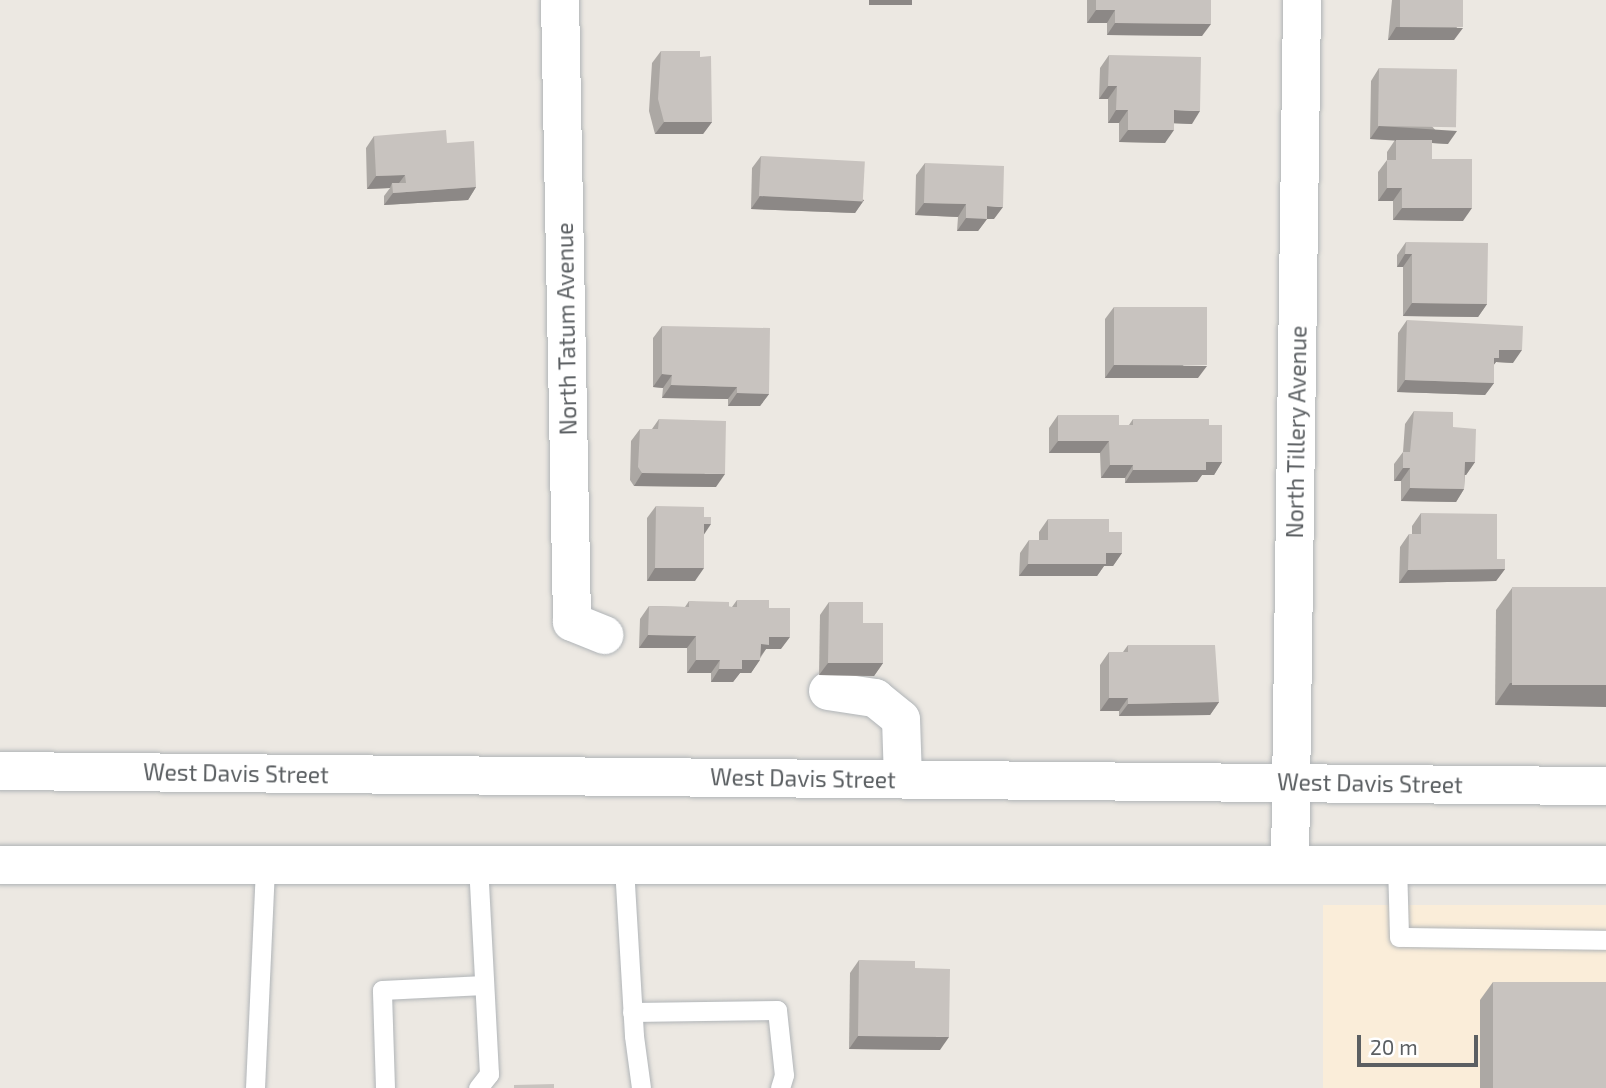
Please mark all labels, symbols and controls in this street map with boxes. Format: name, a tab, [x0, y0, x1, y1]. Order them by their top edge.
street label: North Tatum Avenue	[550, 222, 582, 436]
street label: North Tillery Avenue	[1280, 325, 1312, 539]
street label: West Davis Street	[143, 758, 329, 788]
street label: West Davis Street	[710, 763, 896, 793]
street label: West Davis Street	[1277, 768, 1463, 798]
scale bar	[1361, 1021, 1482, 1066]
text: 20 m	[1370, 1034, 1418, 1059]

